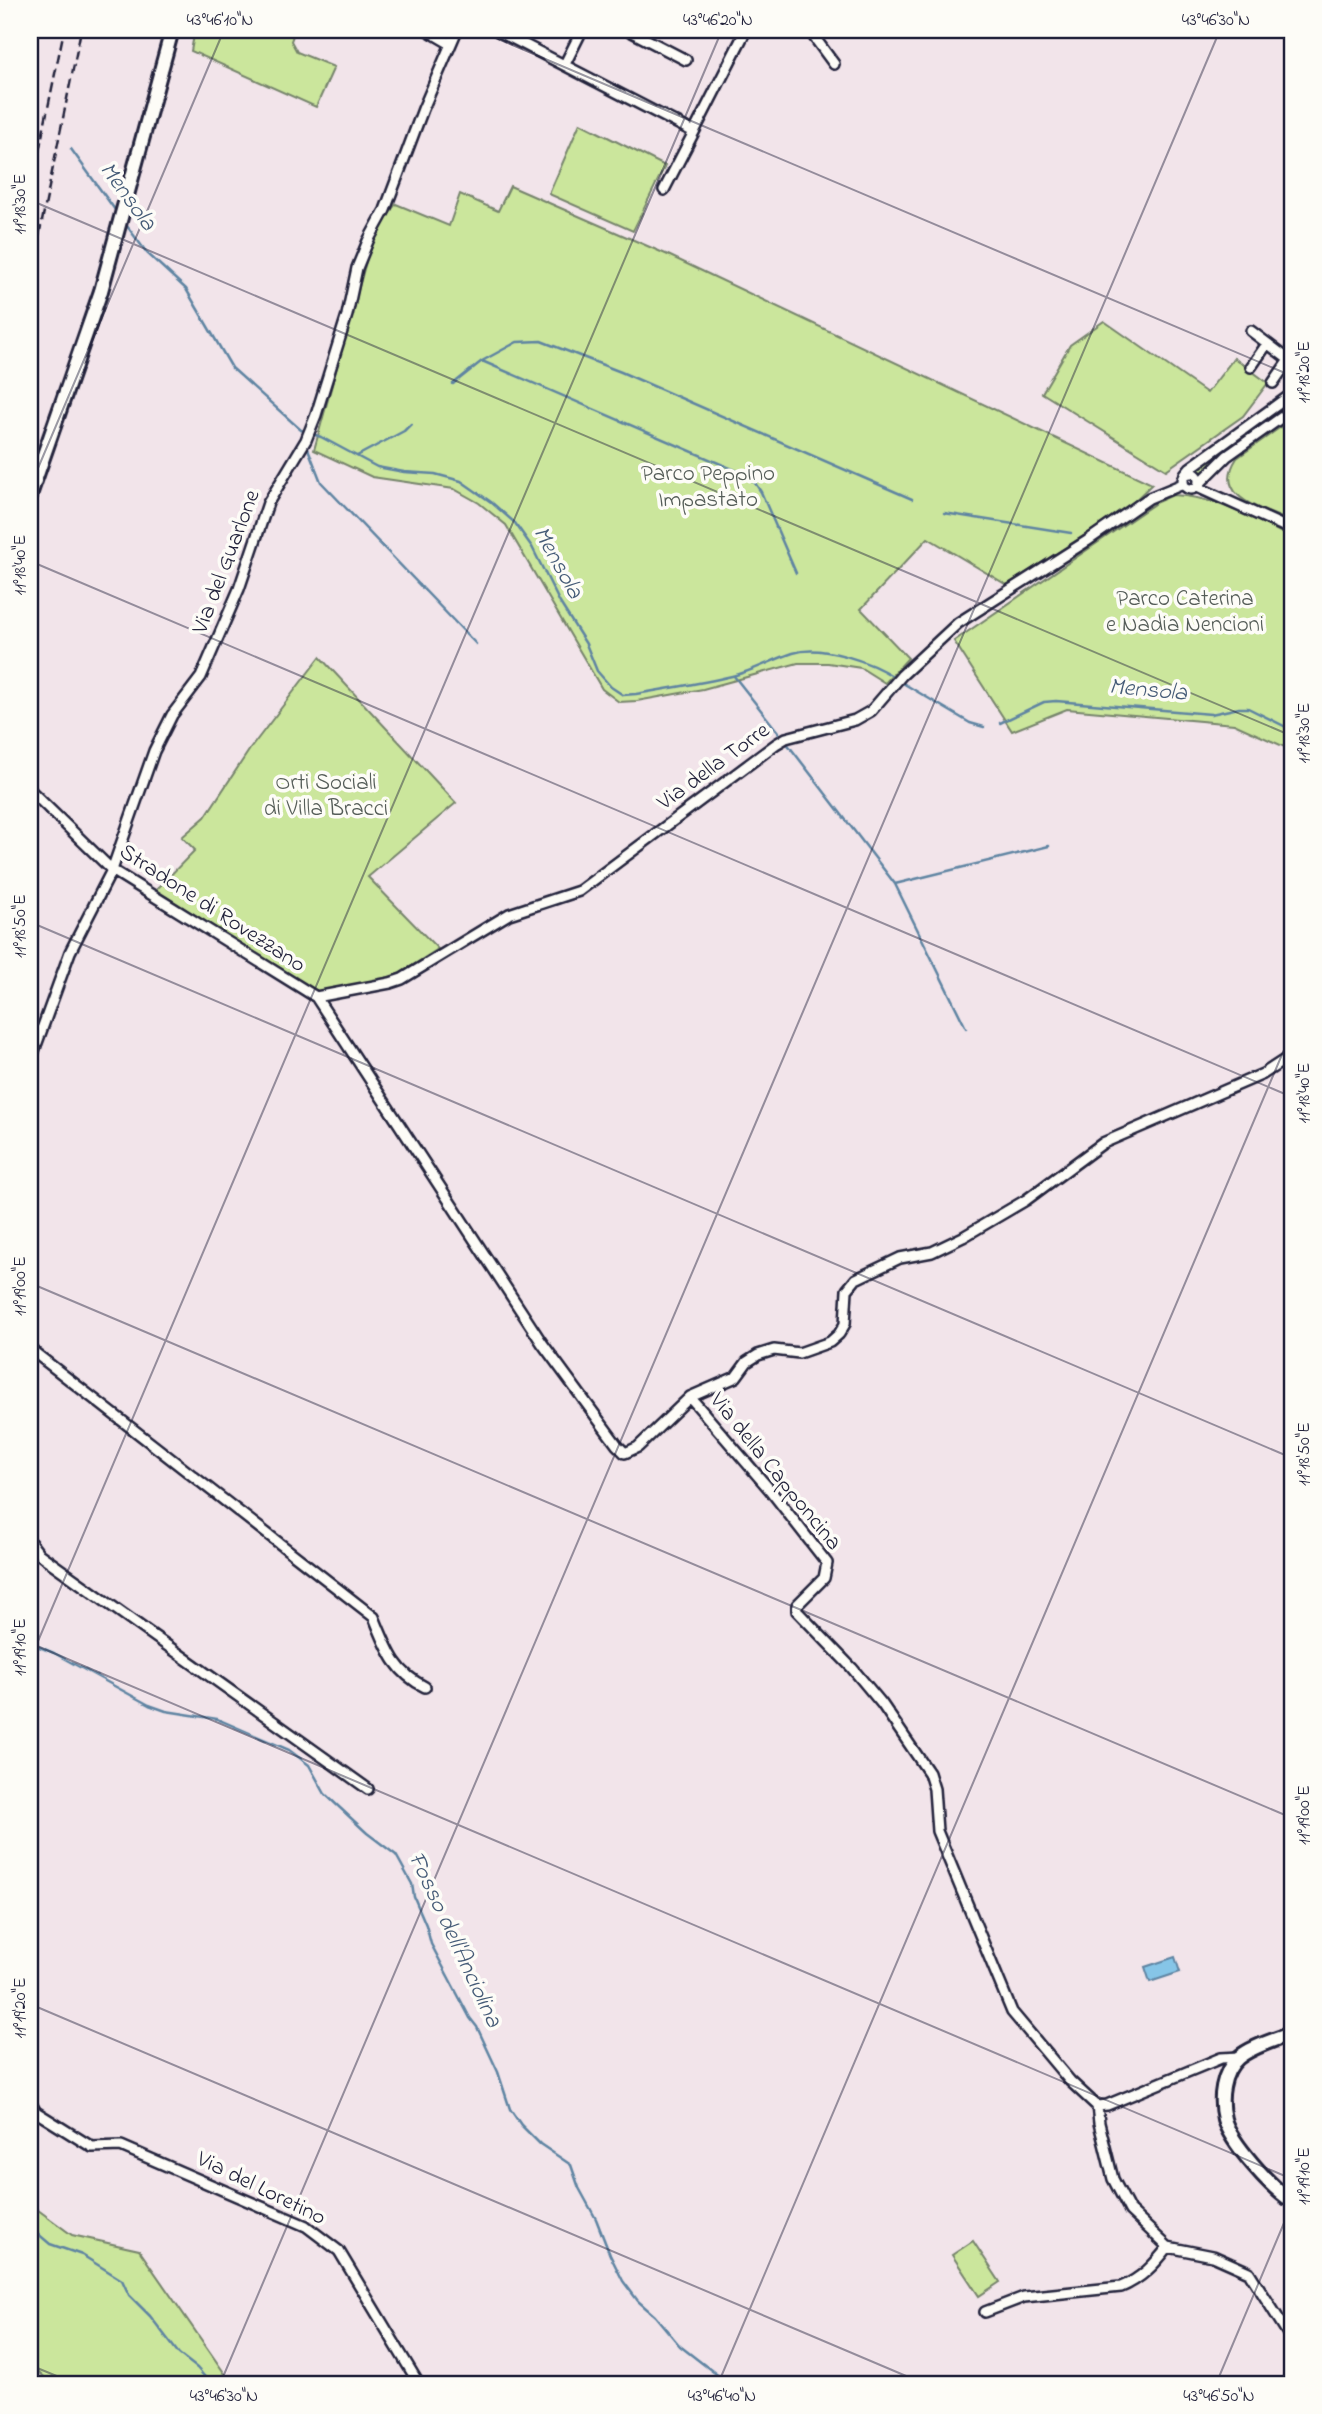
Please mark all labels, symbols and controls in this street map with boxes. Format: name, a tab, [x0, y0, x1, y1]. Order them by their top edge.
text: 43°46'10"N	[187, 8, 253, 34]
text: 43°46'20"N	[683, 8, 753, 34]
text: 43°46'30"N	[1182, 8, 1250, 34]
water label: Mensola	[90, 155, 165, 240]
text: 11°18'30"E	[8, 173, 34, 234]
text: 11°18'20"E	[1292, 341, 1318, 403]
park label: Parco Peppino Impastato	[641, 458, 775, 517]
street label: Via del Guarlone	[184, 485, 270, 640]
water label: Mensola	[523, 520, 592, 607]
text: 11°18'40"E	[8, 534, 34, 595]
park label: Parco Caterina e Nadia Nencioni	[1106, 583, 1264, 642]
water label: Mensola	[1108, 670, 1189, 712]
text: 11°18'30"E	[1292, 702, 1318, 763]
street label: Via della Torre	[650, 714, 778, 820]
park label: Orti Sociali di Villa Bracci	[264, 767, 388, 826]
street label: Stradone di Rovezzano	[112, 836, 312, 982]
text: 11°18'50"E	[8, 894, 34, 958]
text: 11°18'40"E	[1292, 1062, 1318, 1123]
text: 11°19'00"E	[8, 1256, 34, 1316]
street label: Via della Capponcina	[700, 1385, 849, 1558]
text: 11°18'50"E	[1292, 1422, 1318, 1486]
text: 11°19'10"E	[8, 1618, 34, 1676]
text: 11°19'00"E	[1292, 1785, 1318, 1845]
water label: Fosso dell'Anciolina	[398, 1846, 510, 2034]
text: 11°19'20"E	[8, 1977, 34, 2039]
street label: Via del Loretino	[190, 2143, 331, 2235]
text: 11°19'10"E	[1292, 2147, 1318, 2205]
text: 43°46'30"N	[190, 2384, 258, 2410]
text: 43°46'40"N	[688, 2384, 756, 2410]
text: 43°46'50"N	[1183, 2384, 1255, 2410]

